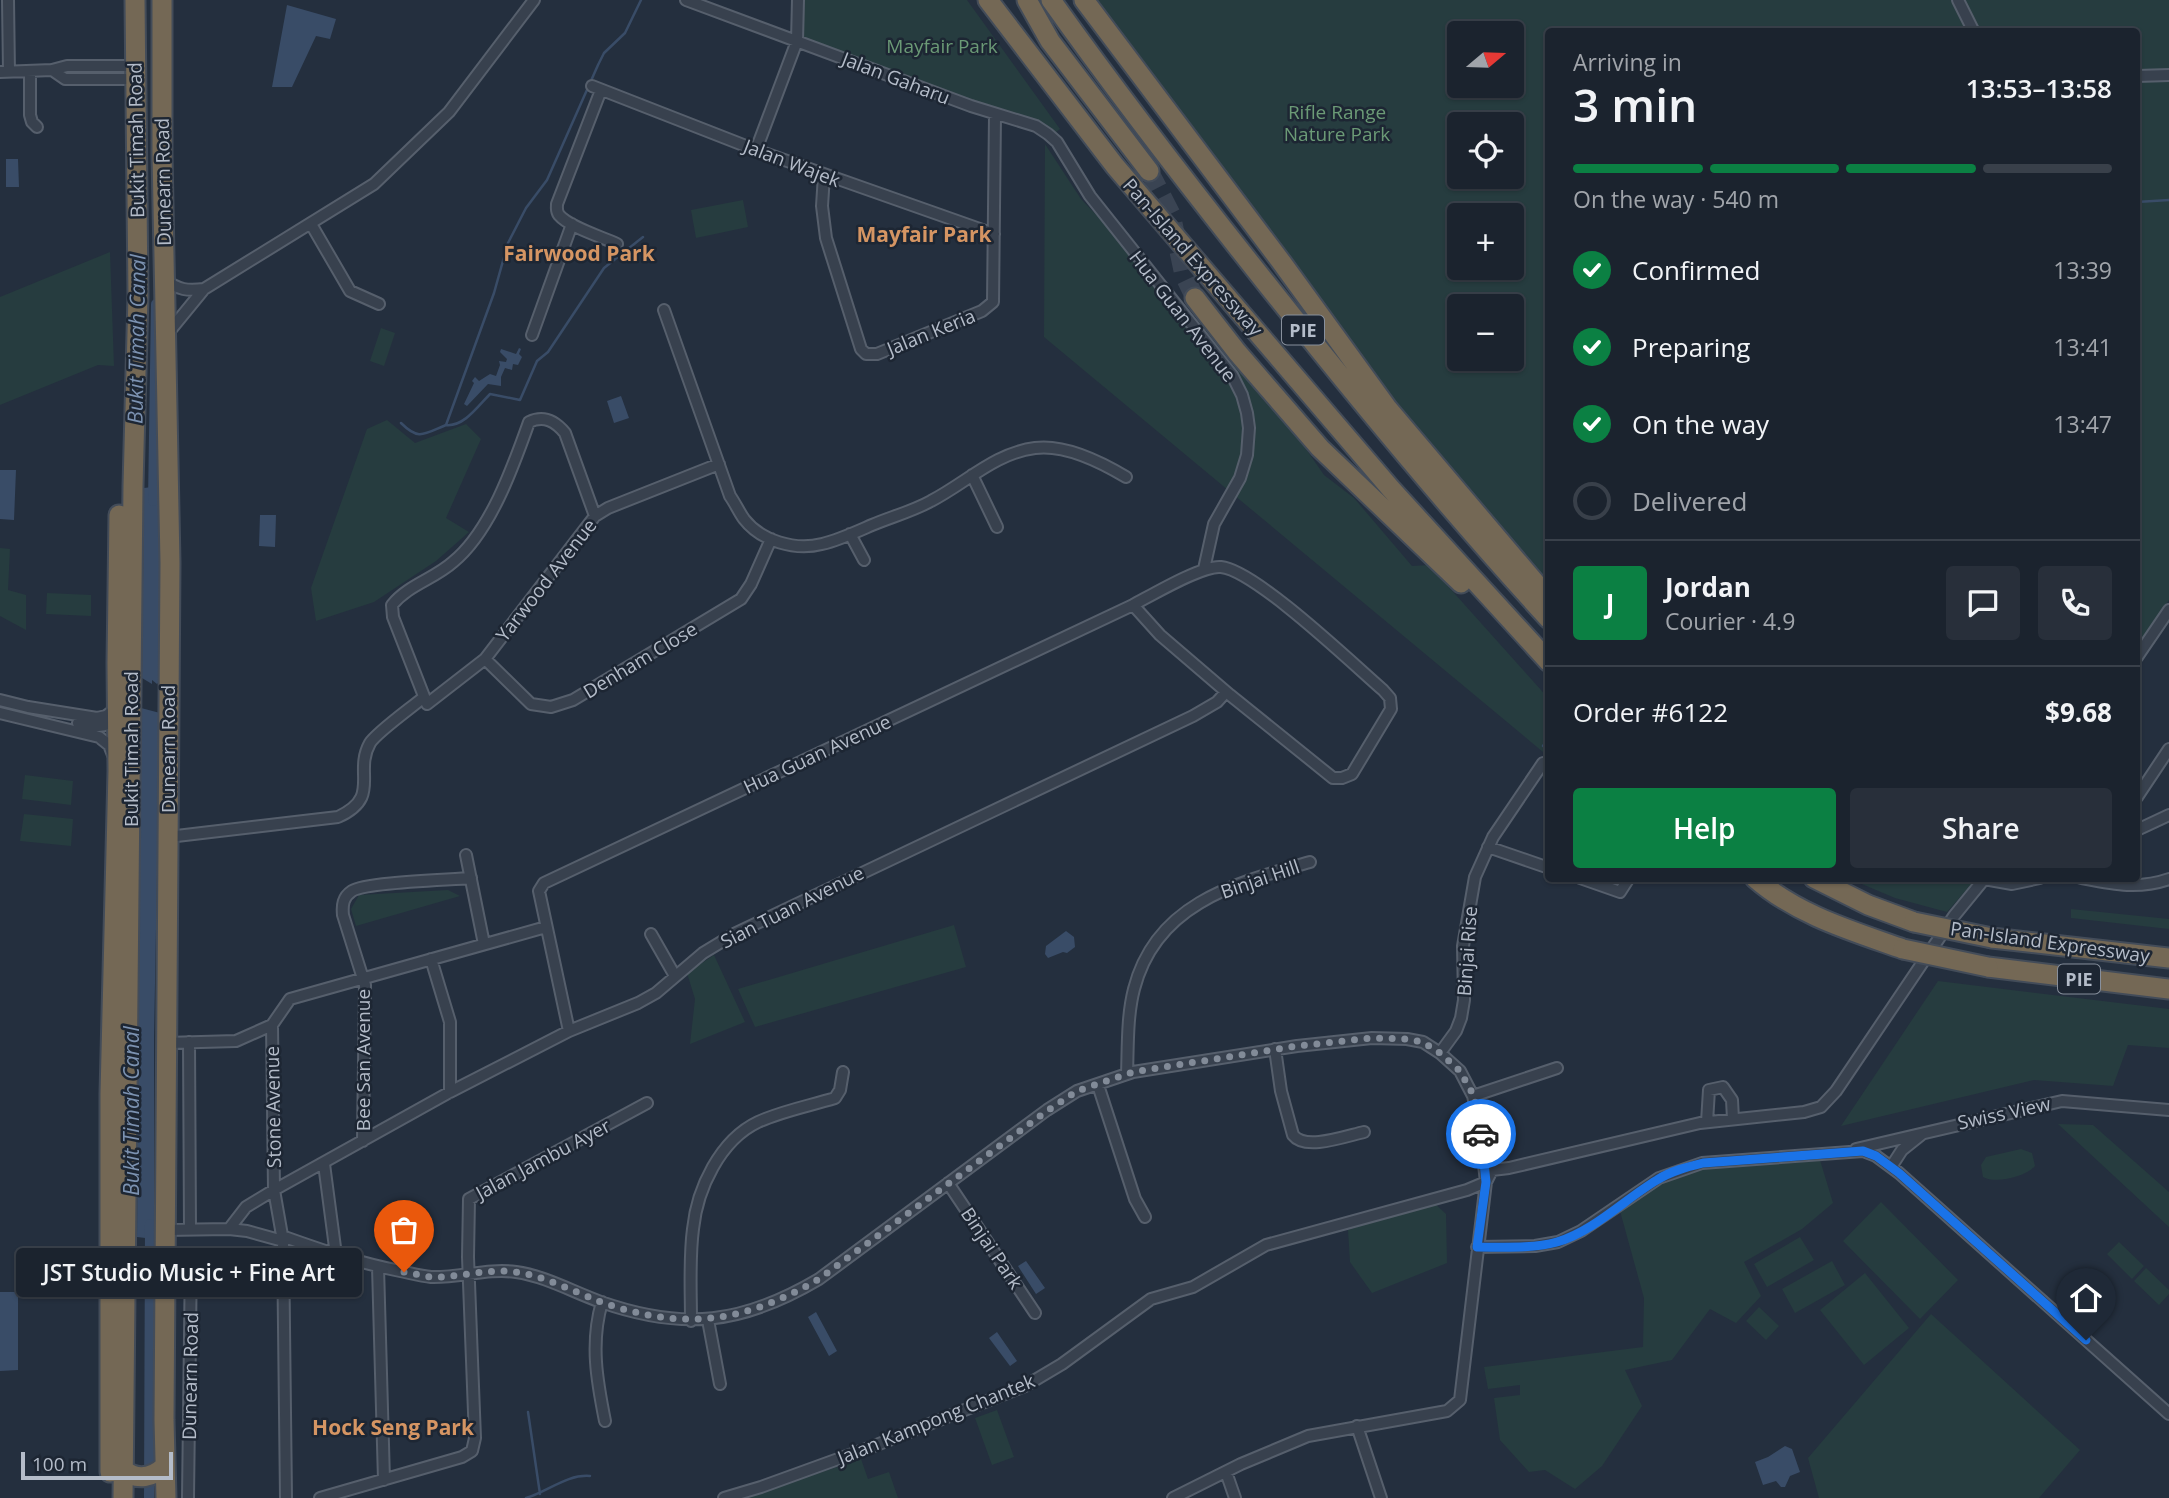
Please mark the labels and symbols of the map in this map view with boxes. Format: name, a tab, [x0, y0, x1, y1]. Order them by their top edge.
north arrow	[1447, 21, 1524, 98]
park label: Mayfair Park	[886, 33, 998, 59]
street label: Jalan Gaharu	[836, 45, 954, 110]
street label: Bukit Timah Road	[122, 62, 150, 218]
park label: Rifle Range Nature Park	[1284, 99, 1390, 147]
street label: Dunearn Road	[149, 118, 177, 246]
street label: Jalan Wajek	[738, 132, 844, 193]
street label: Pan-Island Expressway	[1117, 173, 1269, 342]
district label: Mayfair Park	[856, 220, 993, 248]
district label: Fairwood Park	[503, 239, 656, 267]
street label: Hua Guan Avenue	[1124, 245, 1242, 387]
water label: Bukit Timah Canal	[121, 253, 151, 424]
street label: Jalan Keria	[881, 303, 979, 362]
road number: PIE	[1282, 316, 1324, 344]
street label: Yarwood Avenue	[490, 513, 602, 647]
street label: Denham Close	[578, 616, 702, 704]
street label: Bukit Timah Road	[118, 671, 144, 827]
street label: Dunearn Road	[155, 685, 181, 813]
street label: Hua Guan Avenue	[739, 708, 895, 800]
street label: Binjai Hill	[1217, 853, 1303, 905]
street label: Sian Tuan Avenue	[716, 860, 868, 954]
street label: Binjai Rise	[1451, 905, 1483, 997]
street label: Pan-Island Expressway	[1949, 915, 2152, 969]
road number: PIE	[2058, 964, 2100, 994]
street label: Bee San Avenue	[350, 989, 376, 1131]
water label: Bukit Timah Canal	[117, 1025, 145, 1196]
street label: Stone Avenue	[259, 1046, 287, 1168]
street label: Swiss View	[1955, 1090, 2053, 1136]
courier	[1446, 1099, 1516, 1169]
street label: Jalan Jambu Ayer	[469, 1112, 615, 1206]
pin	[374, 1200, 434, 1272]
street label: Binjai Park	[955, 1202, 1029, 1294]
callout: JST Studio Music + Fine Art	[16, 1248, 362, 1296]
pin	[2056, 1268, 2116, 1340]
street label: Dunearn Road	[176, 1312, 204, 1440]
street label: Jalan Kampong Chantek	[832, 1367, 1039, 1471]
district label: Hock Seng Park	[312, 1413, 475, 1441]
scale bar	[21, 1449, 173, 1481]

